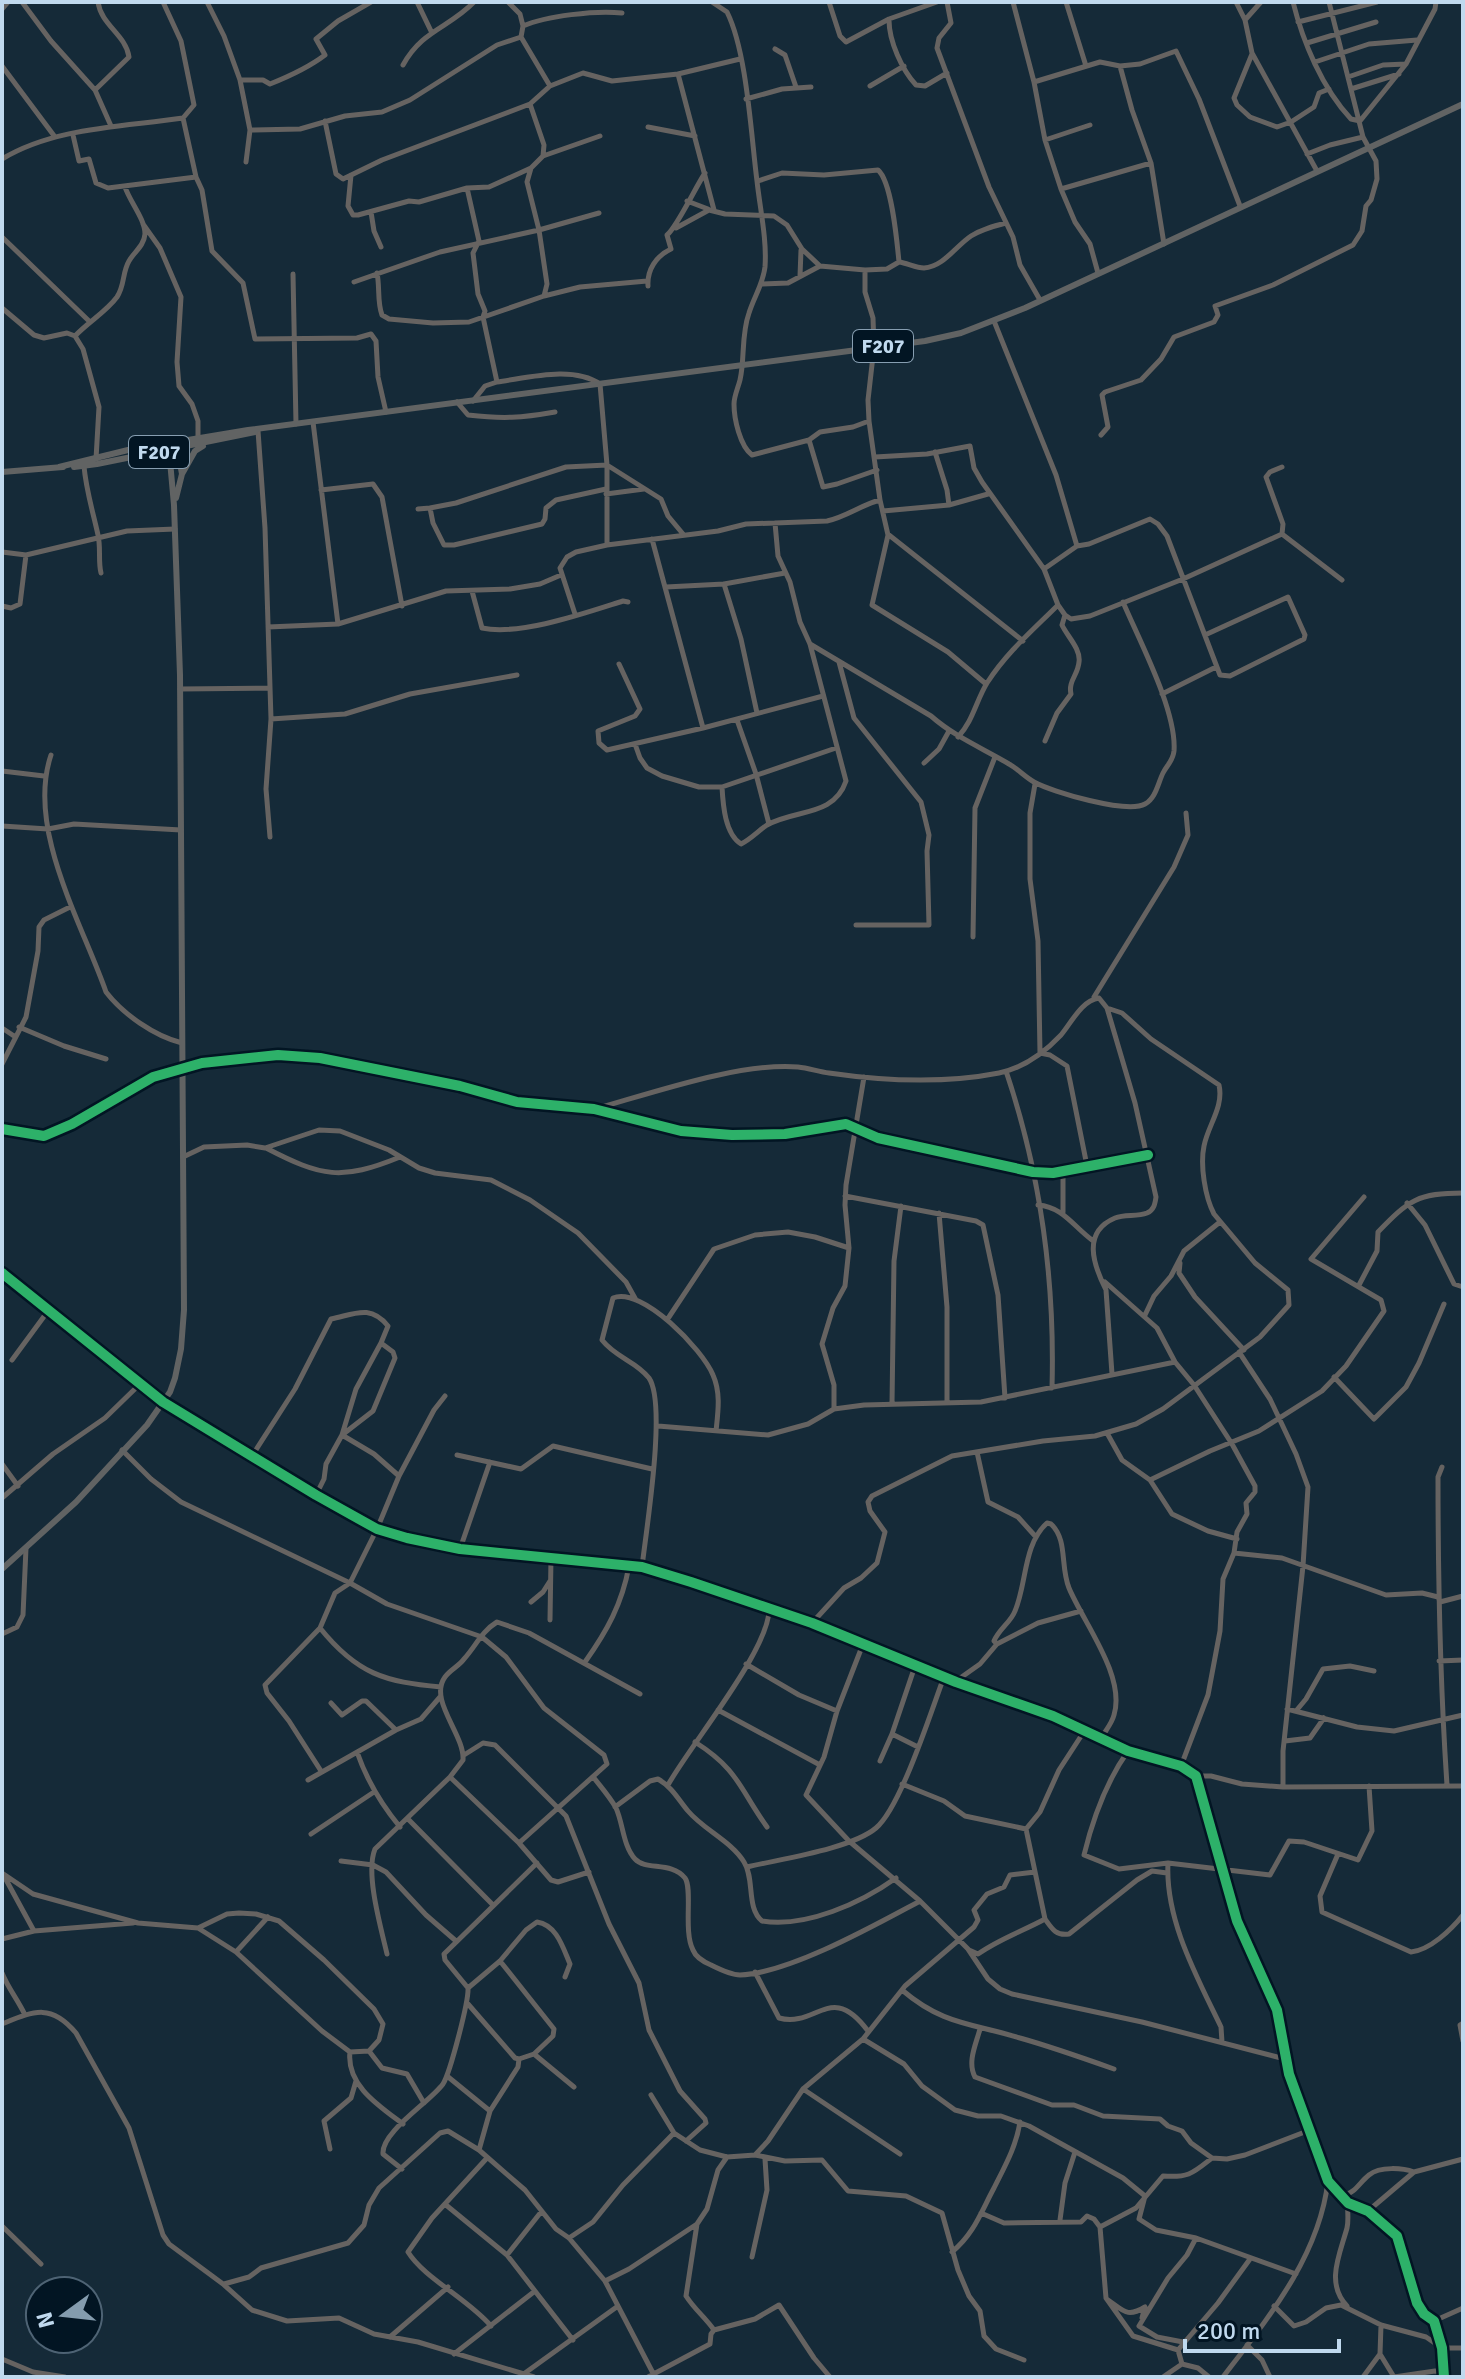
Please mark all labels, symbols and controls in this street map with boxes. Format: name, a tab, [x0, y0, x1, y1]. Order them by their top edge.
road number: F207	[853, 330, 913, 362]
road number: F207	[129, 436, 189, 468]
north arrow	[24, 2275, 104, 2355]
scale bar	[1185, 2303, 1339, 2353]
text: N	[30, 2309, 60, 2331]
text: 200 m	[1197, 2316, 1260, 2346]

